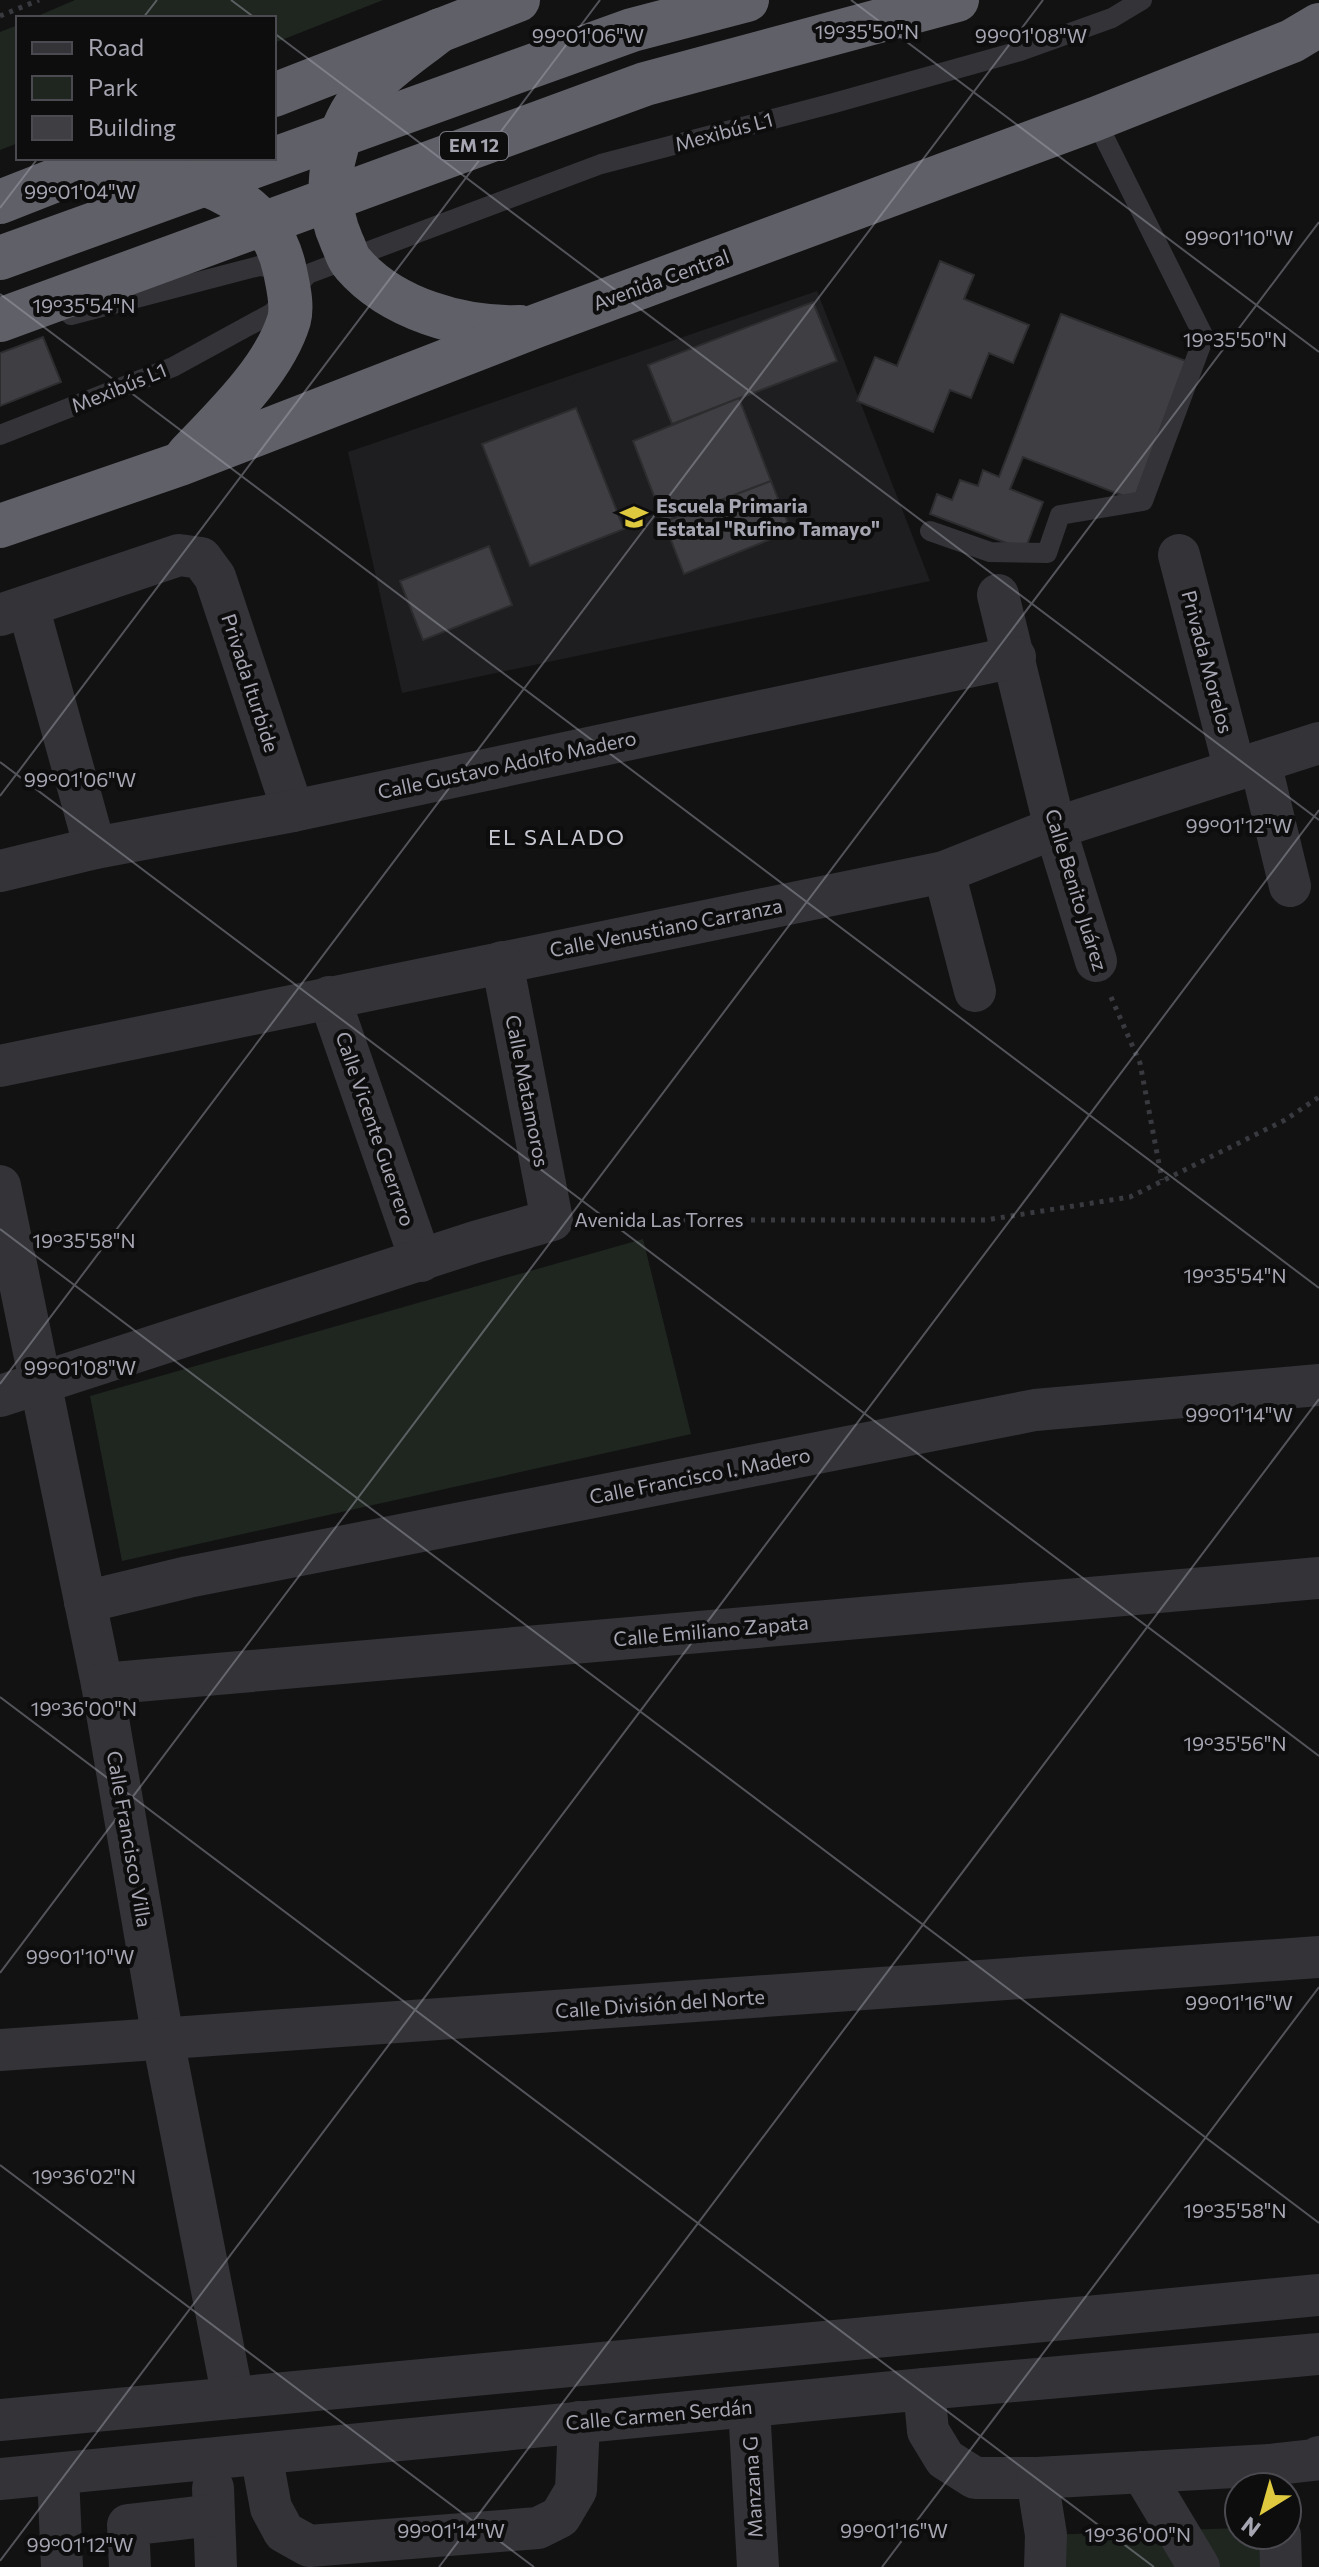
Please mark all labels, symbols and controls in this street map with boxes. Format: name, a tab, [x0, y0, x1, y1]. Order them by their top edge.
legend	[16, 16, 276, 160]
text: 19°35'50"N	[815, 19, 919, 43]
text: 99°01'06"W	[532, 23, 644, 47]
text: 99°01'08"W	[975, 23, 1087, 47]
text: Road	[88, 32, 144, 61]
text: Park	[88, 72, 138, 101]
street label: Mexibús L1	[672, 106, 775, 156]
text: Building	[88, 112, 176, 141]
road number: EM 12	[440, 132, 508, 160]
text: 99°01'04"W	[24, 179, 136, 203]
text: 99°01'10"W	[1185, 225, 1293, 249]
street label: Avenida Central	[589, 243, 732, 315]
text: 19°35'54"N	[33, 293, 136, 317]
text: 19°35'50"N	[1183, 327, 1287, 351]
street label: Mexibús L1	[68, 357, 170, 417]
place label: Escuela Primaria Estatal "Rufino Tamayo"	[656, 493, 880, 540]
school or university icon: Escuela Primaria Estatal "Rufino Tamayo"	[619, 502, 649, 532]
street label: Privada Morelos	[1177, 588, 1239, 736]
street label: Privada Iturbide	[217, 610, 285, 755]
street label: Calle Gustavo Adolfo Madero	[375, 725, 638, 803]
text: 99°01'06"W	[24, 767, 136, 791]
street label: Calle Benito Juárez	[1041, 806, 1113, 974]
text: 99°01'12"W	[1186, 813, 1292, 837]
district label: EL SALADO	[488, 823, 626, 850]
street label: Calle Venustiano Carranza	[547, 893, 784, 961]
street label: Calle Matamoros	[501, 1013, 555, 1169]
street label: Calle Vicente Guerrero	[331, 1028, 421, 1229]
street label: Avenida Las Torres	[574, 1207, 744, 1231]
text: 19°35'58"N	[32, 1228, 136, 1252]
text: 19°35'54"N	[1184, 1263, 1287, 1287]
text: 99°01'08"W	[24, 1355, 136, 1379]
text: 99°01'14"W	[1185, 1402, 1293, 1426]
street label: Calle Francisco I. Madero	[587, 1442, 812, 1508]
street label: Calle Emiliano Zapata	[612, 1610, 810, 1650]
text: 19°36'00"N	[31, 1696, 137, 1720]
text: 19°35'56"N	[1183, 1731, 1287, 1755]
street label: Calle Francisco Villa	[103, 1749, 157, 1929]
text: 99°01'10"W	[26, 1944, 134, 1968]
street label: Calle División del Norte	[554, 1984, 766, 2022]
text: 99°01'16"W	[1185, 1990, 1293, 2014]
text: 19°36'02"N	[32, 2164, 136, 2188]
text: 19°35'58"N	[1183, 2198, 1287, 2222]
street label: Calle Carmen Serdán	[564, 2394, 753, 2434]
street label: Manzana G	[737, 2436, 767, 2538]
north arrow	[1223, 2471, 1303, 2551]
text: N	[1236, 2512, 1265, 2543]
text: 99°01'14"W	[397, 2518, 505, 2542]
text: 99°01'16"W	[840, 2518, 948, 2542]
text: 19°36'00"N	[1085, 2522, 1191, 2546]
text: 99°01'12"W	[27, 2532, 133, 2556]

